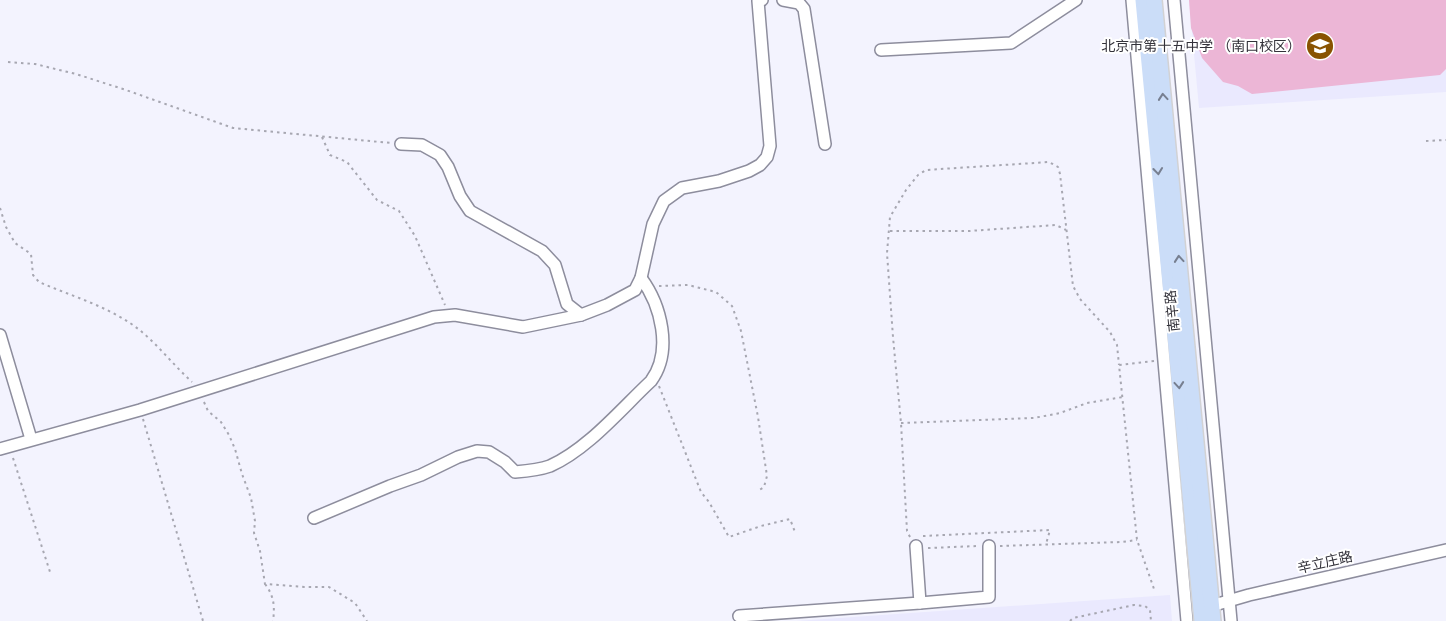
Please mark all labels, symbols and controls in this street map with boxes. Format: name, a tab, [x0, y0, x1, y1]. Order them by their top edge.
school or university icon: 北京市第十五中学 （南口校区）	[1305, 31, 1335, 61]
place label: 北京市第十五中学 （南口校区）	[1101, 37, 1301, 55]
one-way arrow	[1158, 93, 1169, 101]
one-way arrow	[1153, 167, 1164, 175]
one-way arrow	[1173, 255, 1184, 263]
street label: 南辛路	[1161, 289, 1183, 333]
one-way arrow	[1173, 381, 1184, 389]
street label: 辛立庄路	[1296, 547, 1354, 577]

